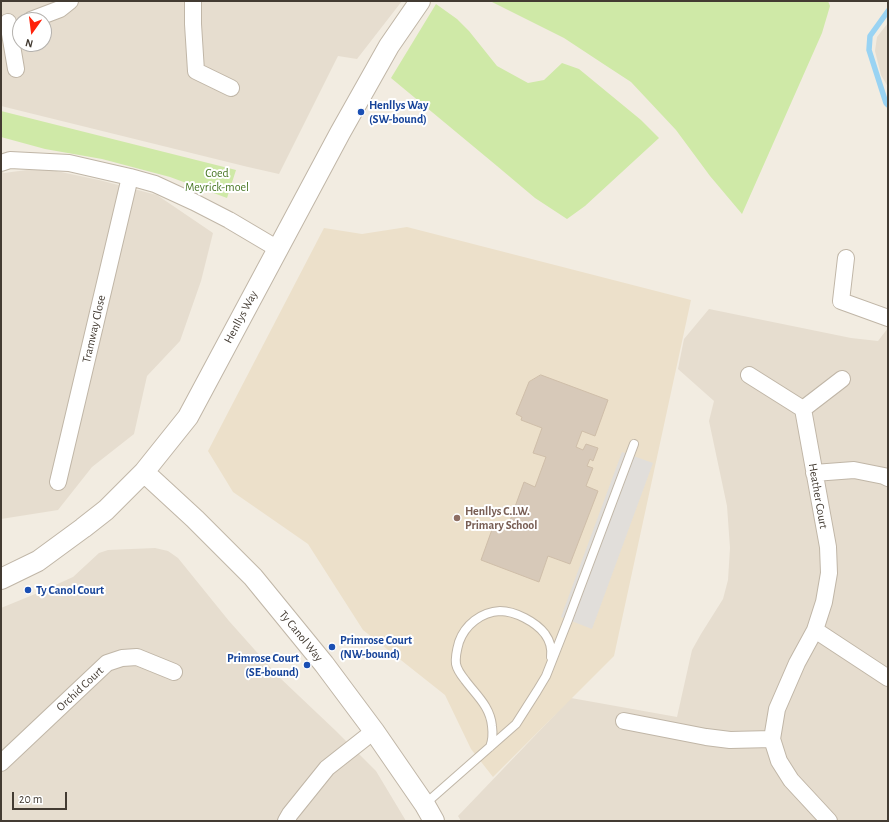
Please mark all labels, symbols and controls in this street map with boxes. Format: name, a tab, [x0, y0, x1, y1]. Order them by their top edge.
north arrow	[12, 12, 52, 52]
text: N	[24, 37, 34, 49]
place label: Henllys Way (SW-bound)	[369, 98, 428, 126]
marker: Henllys Way (SW-bound)	[356, 107, 366, 117]
park label: Coed Meyrick-moel	[185, 166, 249, 194]
street label: Henllys Way	[221, 288, 261, 346]
street label: Tramway Close	[79, 294, 109, 364]
street label: Heather Court	[805, 462, 831, 530]
place label: Henllys C.I.W. Primary School	[465, 504, 537, 532]
marker: Henllys C.I.W. Primary School	[452, 513, 462, 523]
place label: Ty Canol Court	[36, 583, 104, 597]
marker: Ty Canol Court	[23, 585, 33, 595]
street label: Ty Canol Way	[276, 608, 326, 664]
place label: Primrose Court (NW-bound)	[340, 633, 412, 661]
marker: Primrose Court (NW-bound)	[327, 642, 337, 652]
place label: Primrose Court (SE-bound)	[227, 651, 299, 679]
marker: Primrose Court (SE-bound)	[302, 660, 312, 670]
street label: Orchid Court	[54, 664, 106, 714]
scale bar	[14, 784, 69, 810]
text: 20 m	[19, 793, 42, 805]

